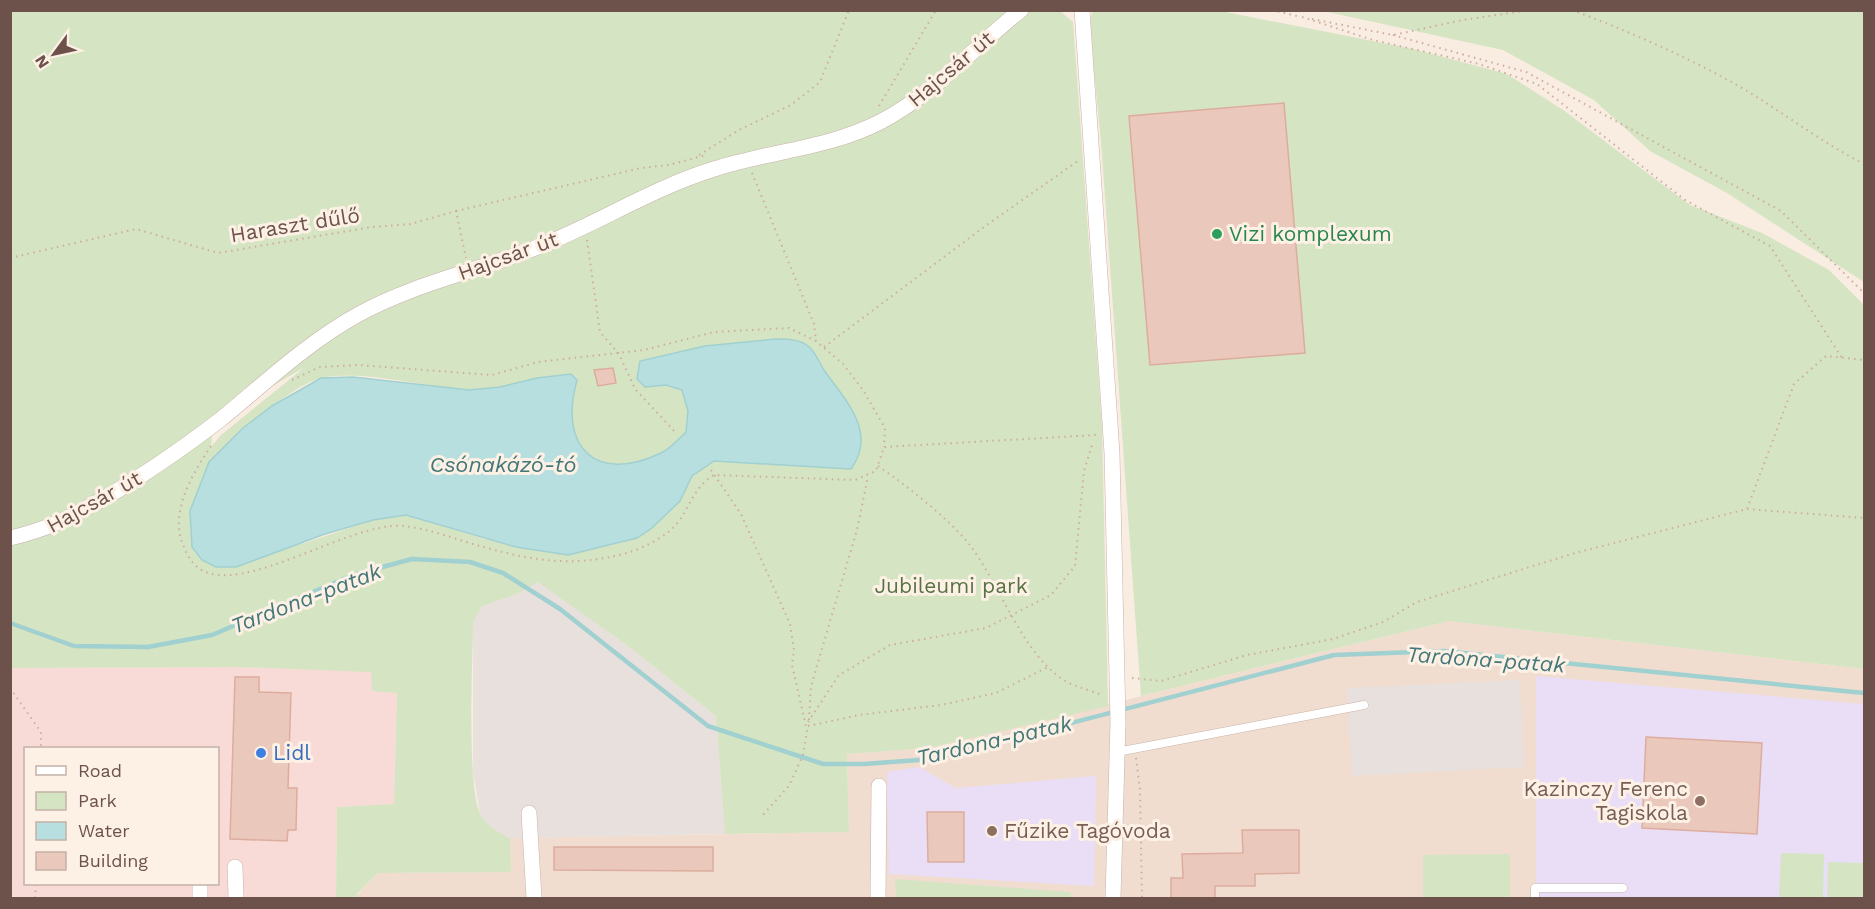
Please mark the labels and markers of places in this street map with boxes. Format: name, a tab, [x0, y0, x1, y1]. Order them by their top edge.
place label: Vizi komplexum	[1229, 221, 1392, 246]
marker: Vizi komplexum	[1210, 227, 1224, 241]
place label: Lidl	[273, 740, 311, 765]
marker: Lidl	[254, 746, 268, 760]
place label: Kazinczy Ferenc Tagiskola	[1524, 776, 1688, 825]
marker: Kazinczy Ferenc Tagiskola	[1693, 794, 1707, 808]
place label: Fűzike Tagóvoda	[1004, 818, 1171, 843]
marker: Fűzike Tagóvoda	[985, 824, 999, 838]

